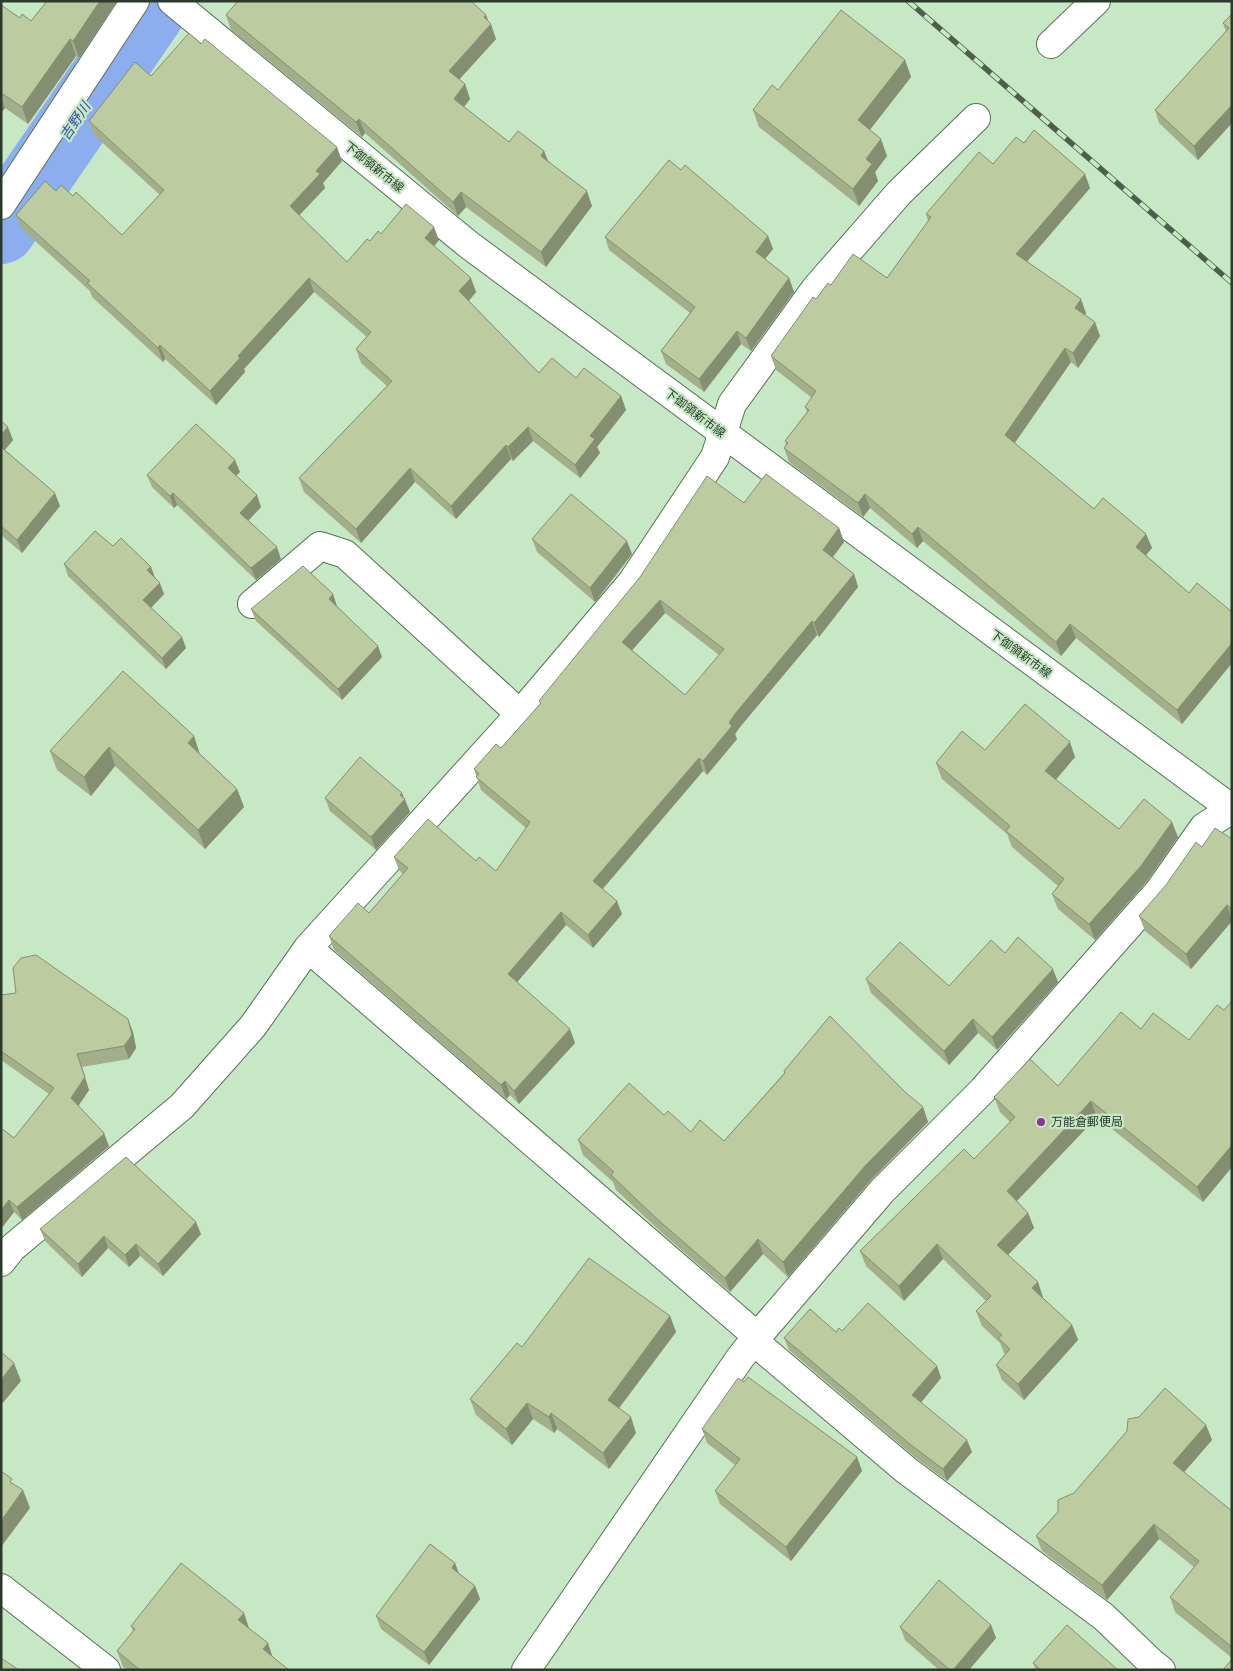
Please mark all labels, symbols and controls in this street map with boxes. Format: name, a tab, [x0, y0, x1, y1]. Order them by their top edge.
water label: 吉野川	[55, 96, 96, 144]
street label: 下御領新市線	[341, 137, 408, 196]
street label: 下御領新市線	[661, 384, 729, 441]
street label: 下御領新市線	[987, 626, 1055, 682]
place label: 万能倉郵便局	[1051, 1113, 1123, 1130]
marker: 万能倉郵便局	[1035, 1116, 1047, 1128]

